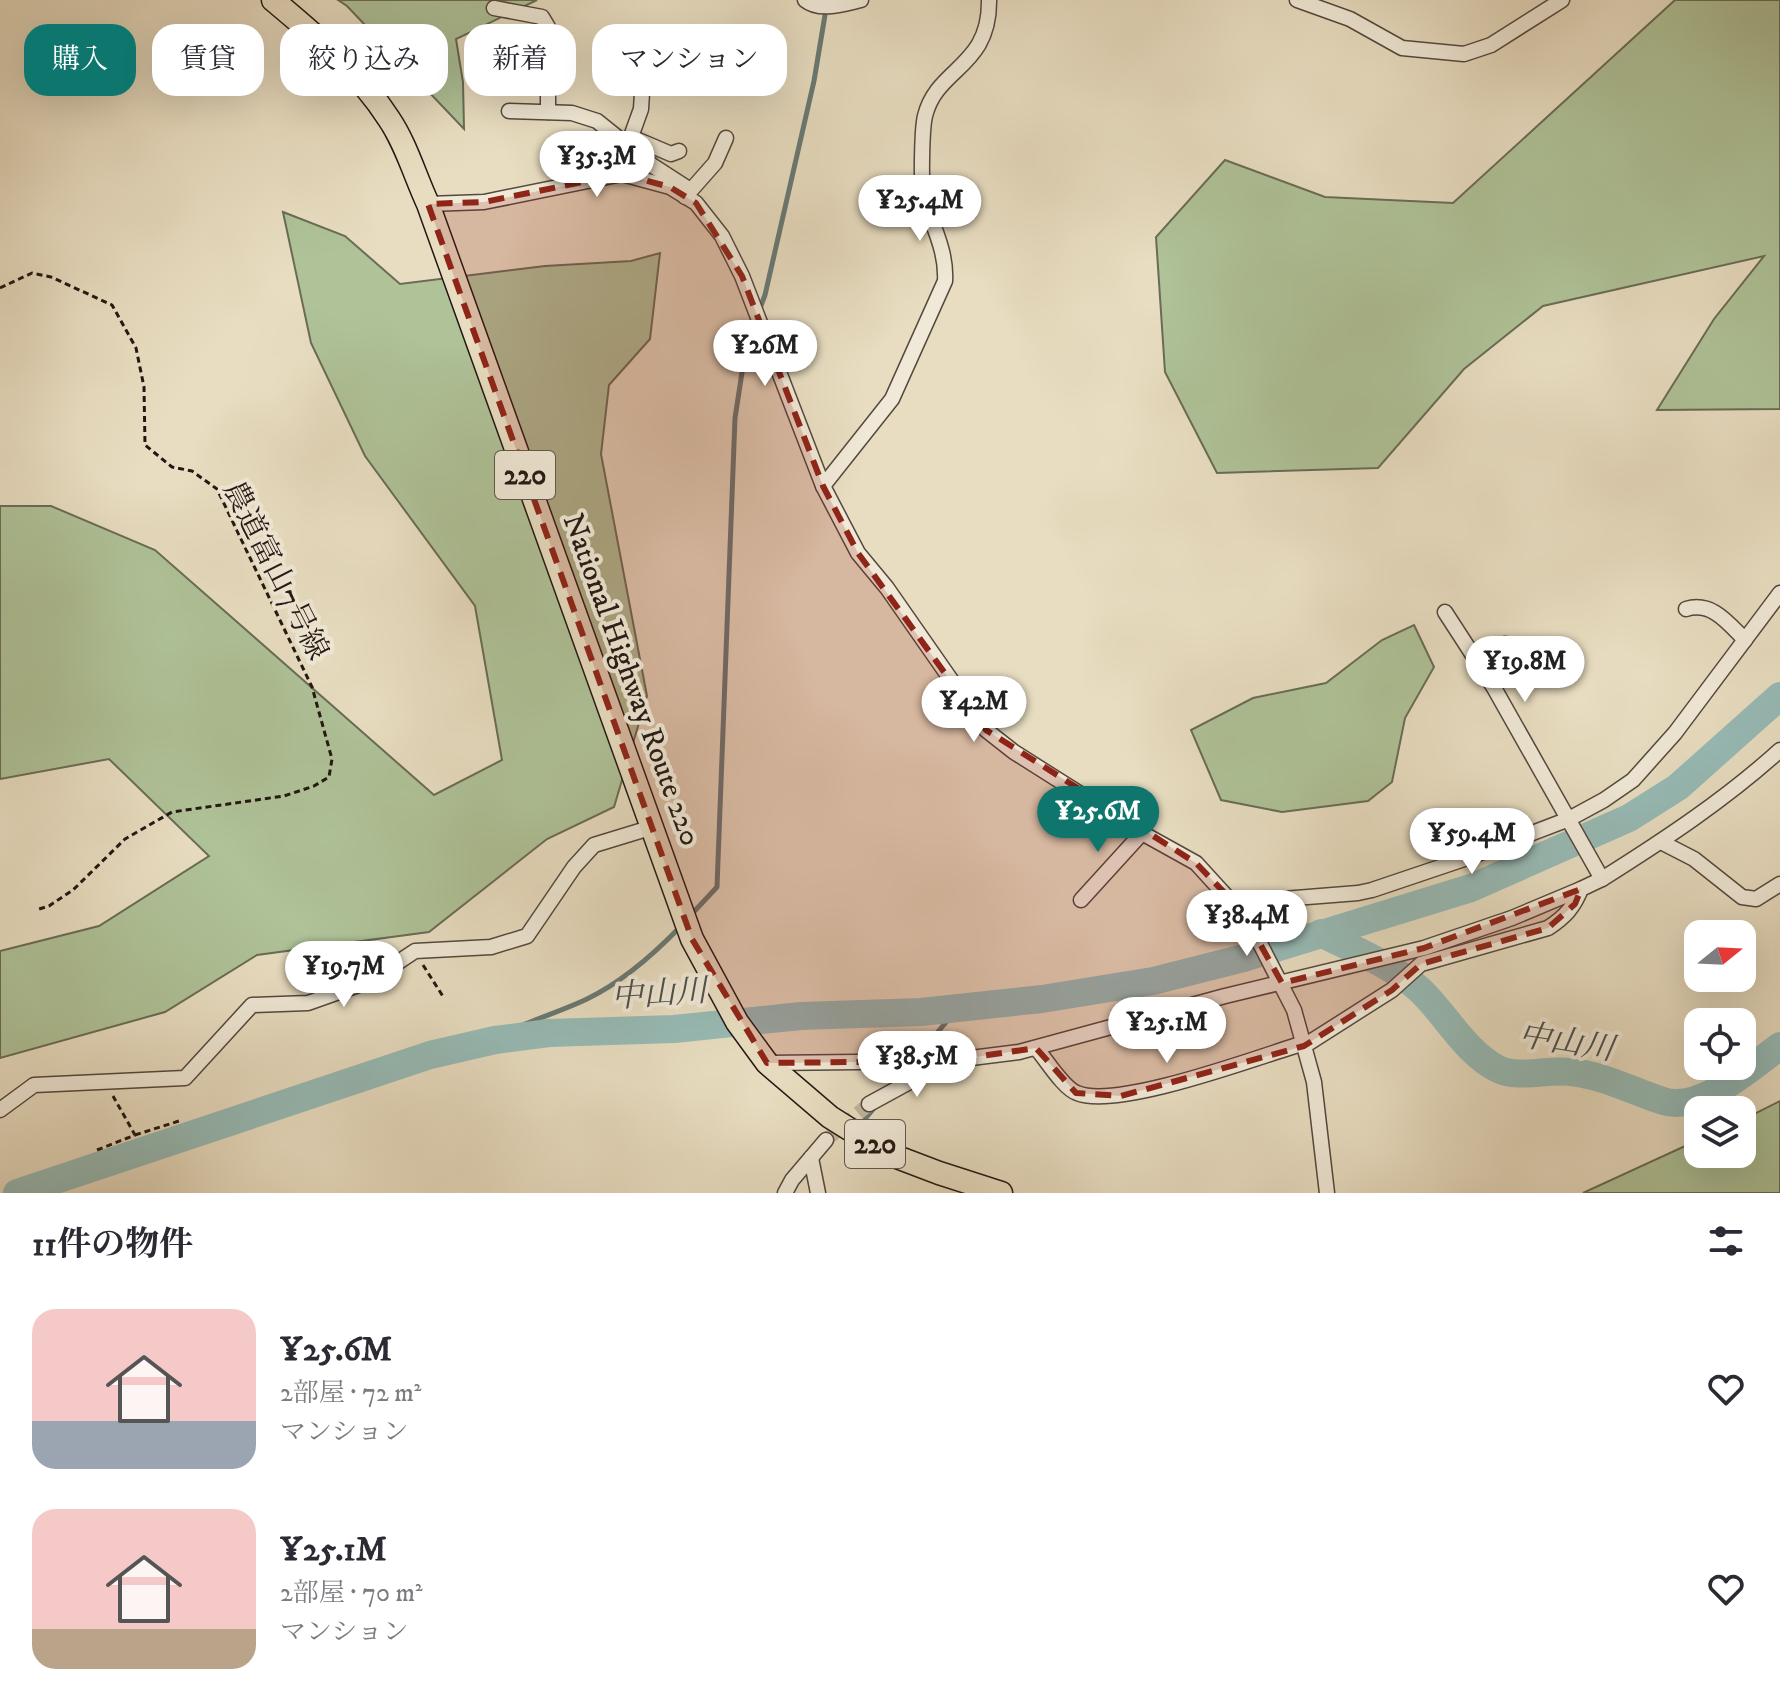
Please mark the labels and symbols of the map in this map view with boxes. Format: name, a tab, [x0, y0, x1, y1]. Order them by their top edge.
pin: ¥35.3M	[532, 131, 662, 199]
pin: ¥25.4M	[855, 175, 985, 243]
pin: ¥26M	[718, 320, 812, 388]
road number: 220	[495, 451, 555, 499]
street label: 農道富山7号線	[214, 475, 336, 667]
street label: National Highway Route 220	[554, 509, 708, 851]
pin: ¥19.8M	[1460, 636, 1590, 704]
pin: ¥42M	[927, 676, 1021, 744]
pin: ¥25.6M	[1033, 786, 1163, 854]
pin: ¥59.4M	[1407, 808, 1537, 876]
pin: ¥38.4M	[1182, 890, 1312, 958]
north arrow	[1684, 920, 1756, 992]
pin: ¥19.7M	[279, 941, 409, 1009]
water label: 中山川	[610, 971, 711, 1018]
pin: ¥25.1M	[1102, 997, 1232, 1065]
water label: 中山川	[1515, 1016, 1619, 1071]
pin: ¥38.5M	[852, 1031, 982, 1099]
road number: 220	[845, 1120, 905, 1168]

